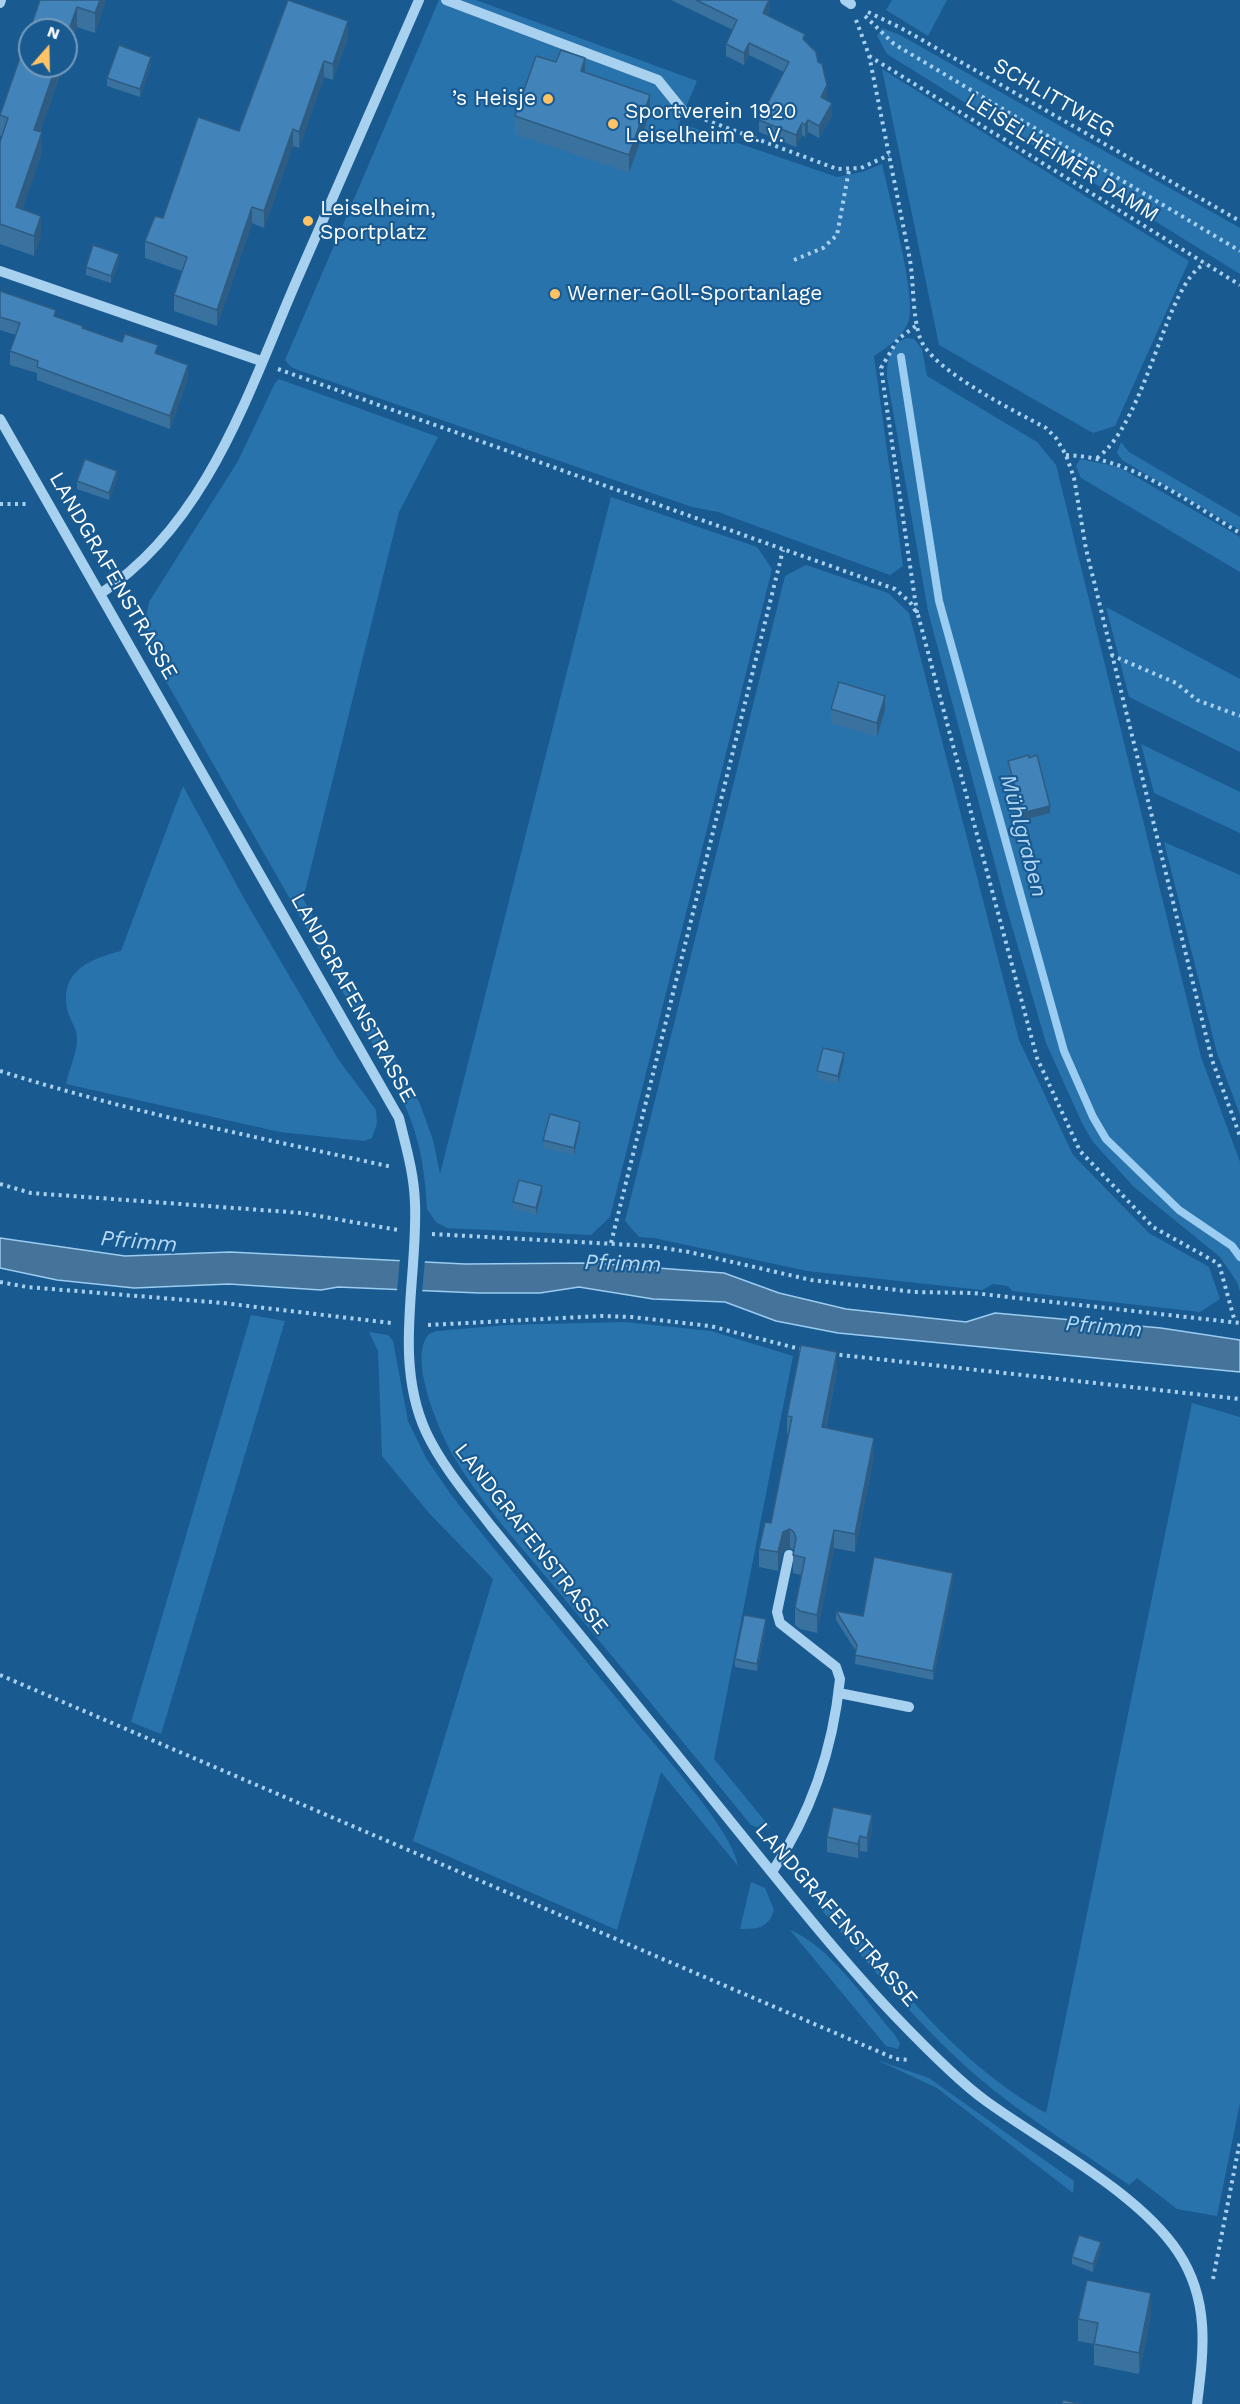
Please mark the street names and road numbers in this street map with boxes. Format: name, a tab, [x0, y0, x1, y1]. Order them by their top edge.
street label: SCHLITTWEG	[989, 53, 1119, 143]
street label: LEISELHEIMER DAMM	[961, 88, 1163, 228]
street label: LANDGRAFENSTRASSE	[43, 468, 183, 684]
street label: LANDGRAFENSTRASSE	[285, 889, 421, 1107]
street label: LANDGRAFENSTRASSE	[449, 1439, 613, 1639]
street label: LANDGRAFENSTRASSE	[749, 1818, 923, 2012]

